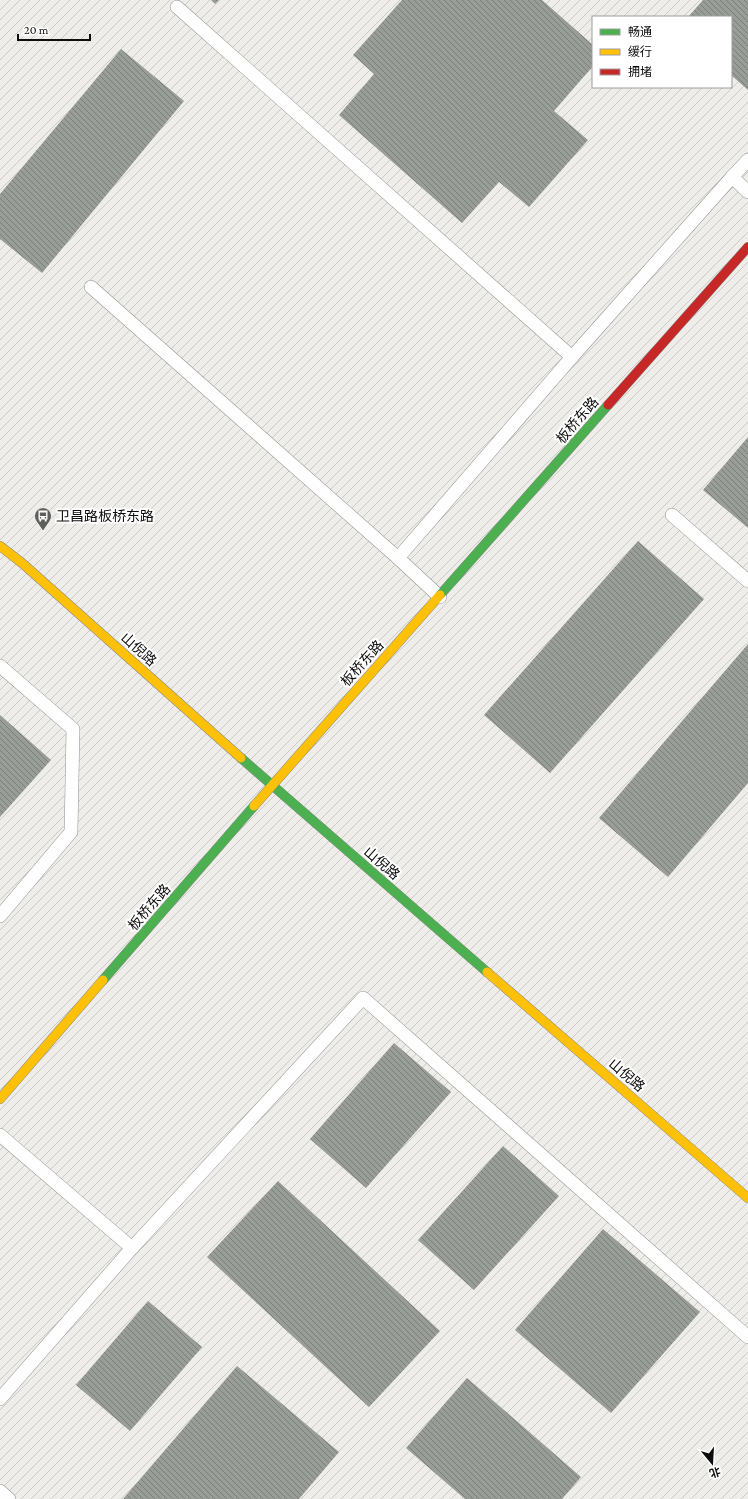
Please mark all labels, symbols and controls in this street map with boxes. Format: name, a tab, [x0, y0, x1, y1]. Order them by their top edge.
scale bar	[18, 16, 90, 42]
legend	[592, 16, 732, 88]
text: 20 m	[24, 23, 49, 37]
text: 畅通	[628, 25, 652, 39]
text: 缓行	[628, 45, 652, 59]
text: 拥堵	[628, 65, 652, 79]
street label: 板桥东路	[553, 394, 601, 446]
bus stop icon: 卫昌路板桥东路	[33, 506, 53, 531]
place label: 卫昌路板桥东路	[56, 508, 154, 524]
street label: 山倪路	[118, 629, 160, 669]
street label: 板桥东路	[337, 637, 387, 689]
street label: 山倪路	[361, 843, 403, 883]
street label: 板桥东路	[125, 881, 173, 933]
street label: 山倪路	[606, 1055, 648, 1095]
north arrow	[692, 1443, 732, 1483]
text: 北	[708, 1465, 722, 1480]

